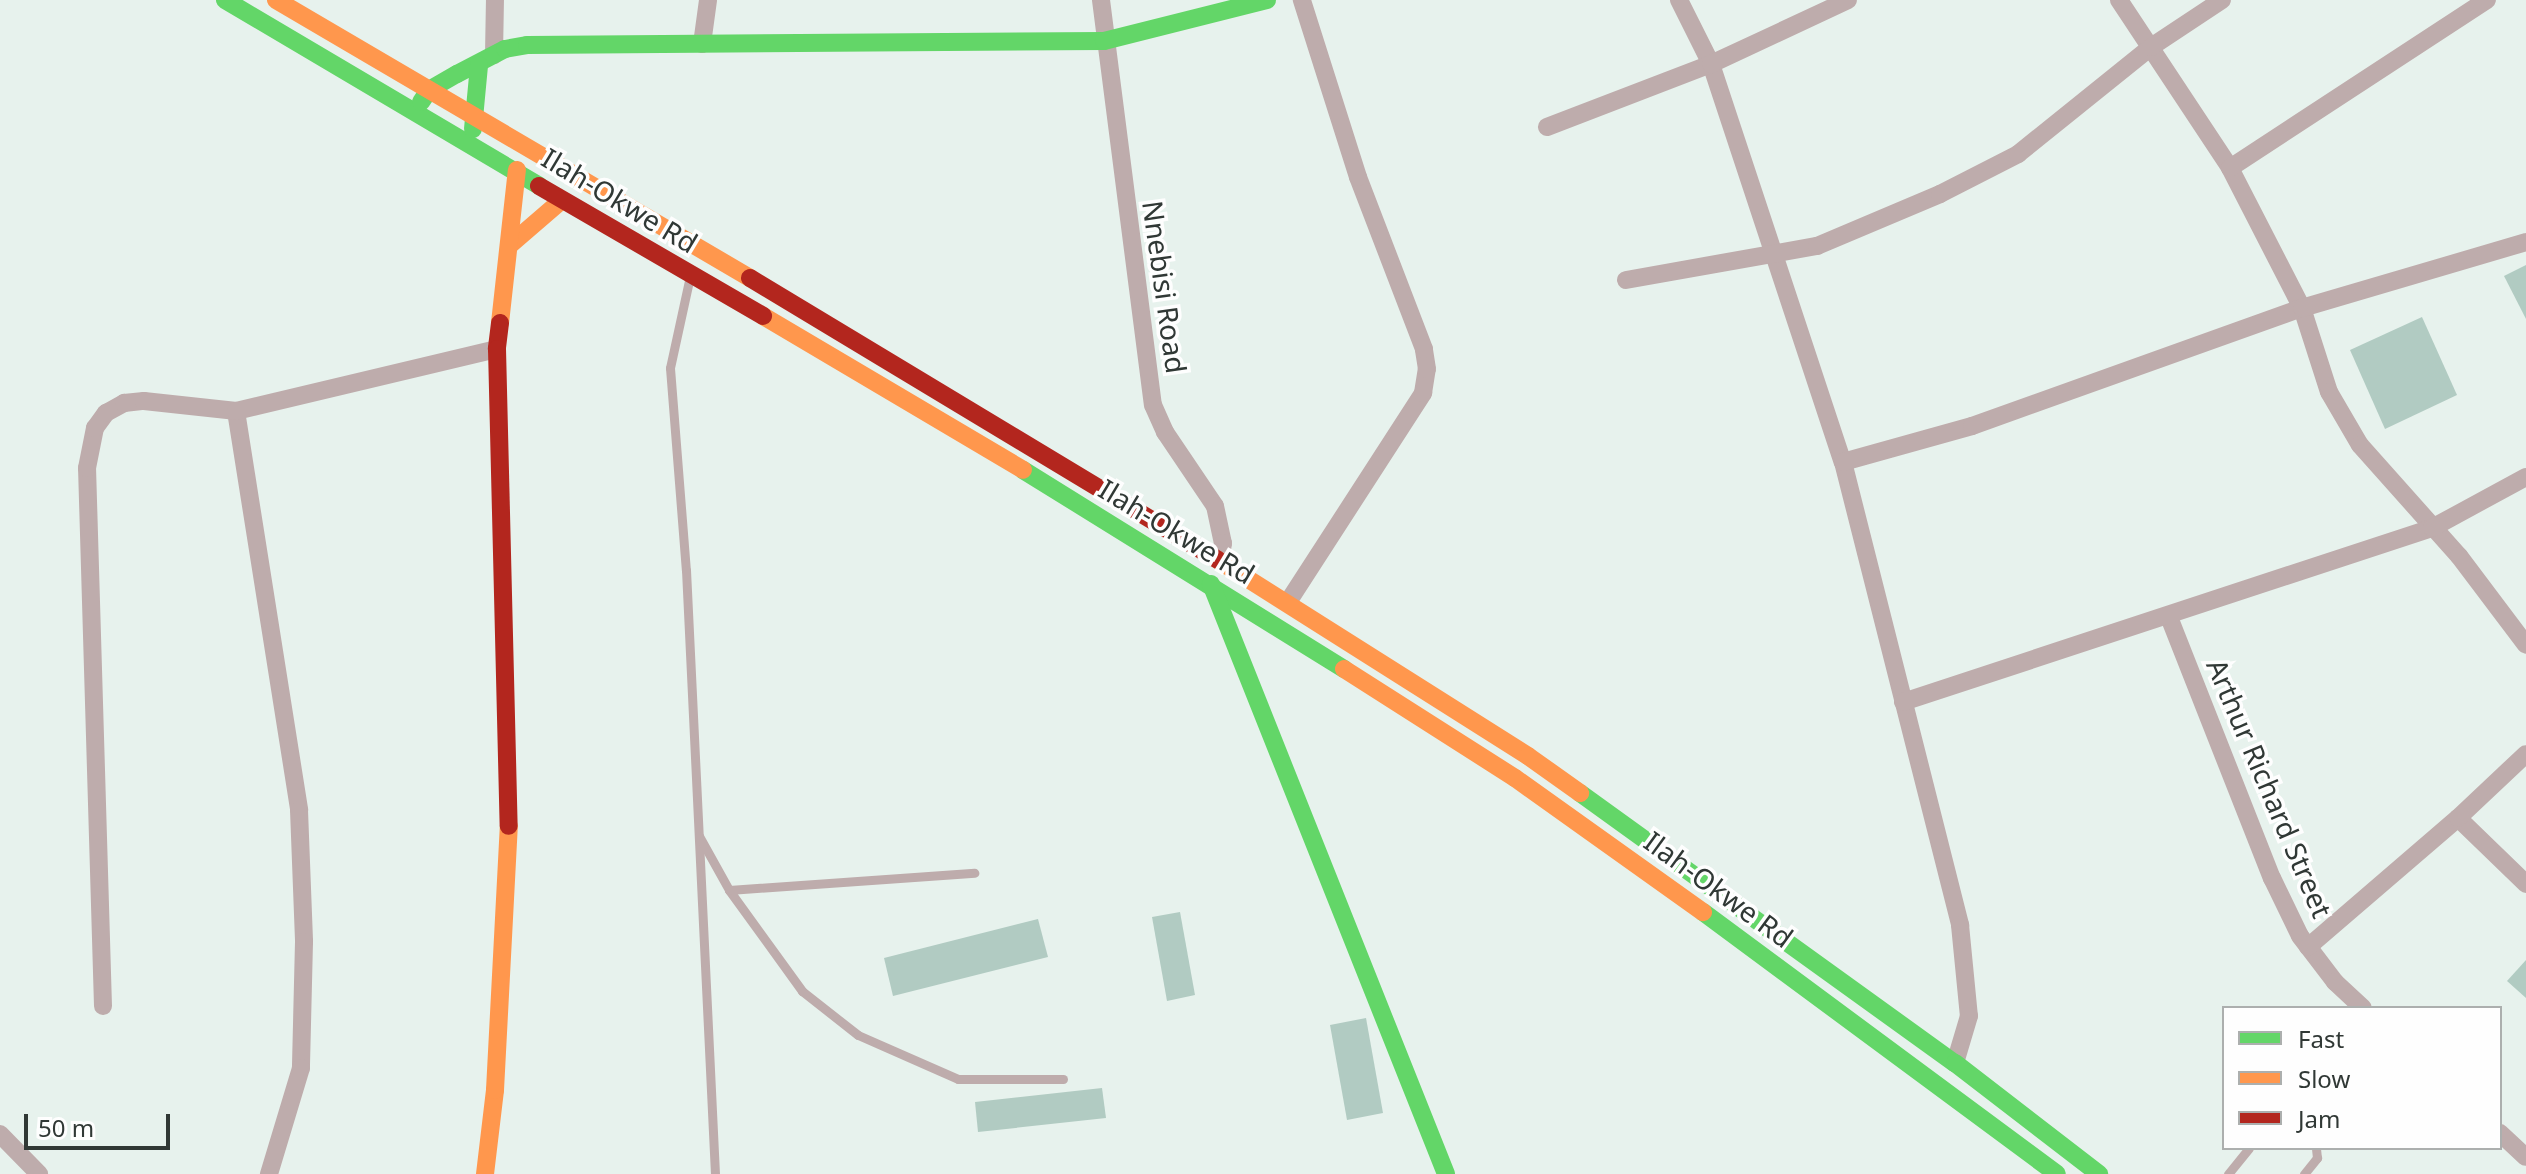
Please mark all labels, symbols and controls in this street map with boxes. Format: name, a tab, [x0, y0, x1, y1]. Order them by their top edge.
street label: Ilah-Okwe Rd	[536, 140, 704, 260]
street label: Nnebisi Road	[1136, 198, 1194, 376]
street label: Ilah-Okwe Rd	[1093, 471, 1261, 591]
street label: Arthur Richard Street	[2200, 654, 2340, 922]
street label: Ilah-Okwe Rd	[1638, 824, 1800, 954]
legend	[2222, 1006, 2502, 1150]
text: Fast	[2298, 1022, 2344, 1055]
text: Slow	[2298, 1062, 2350, 1095]
scale bar	[28, 1098, 174, 1148]
text: Jam	[2298, 1102, 2340, 1135]
text: 50 m	[38, 1111, 94, 1144]

